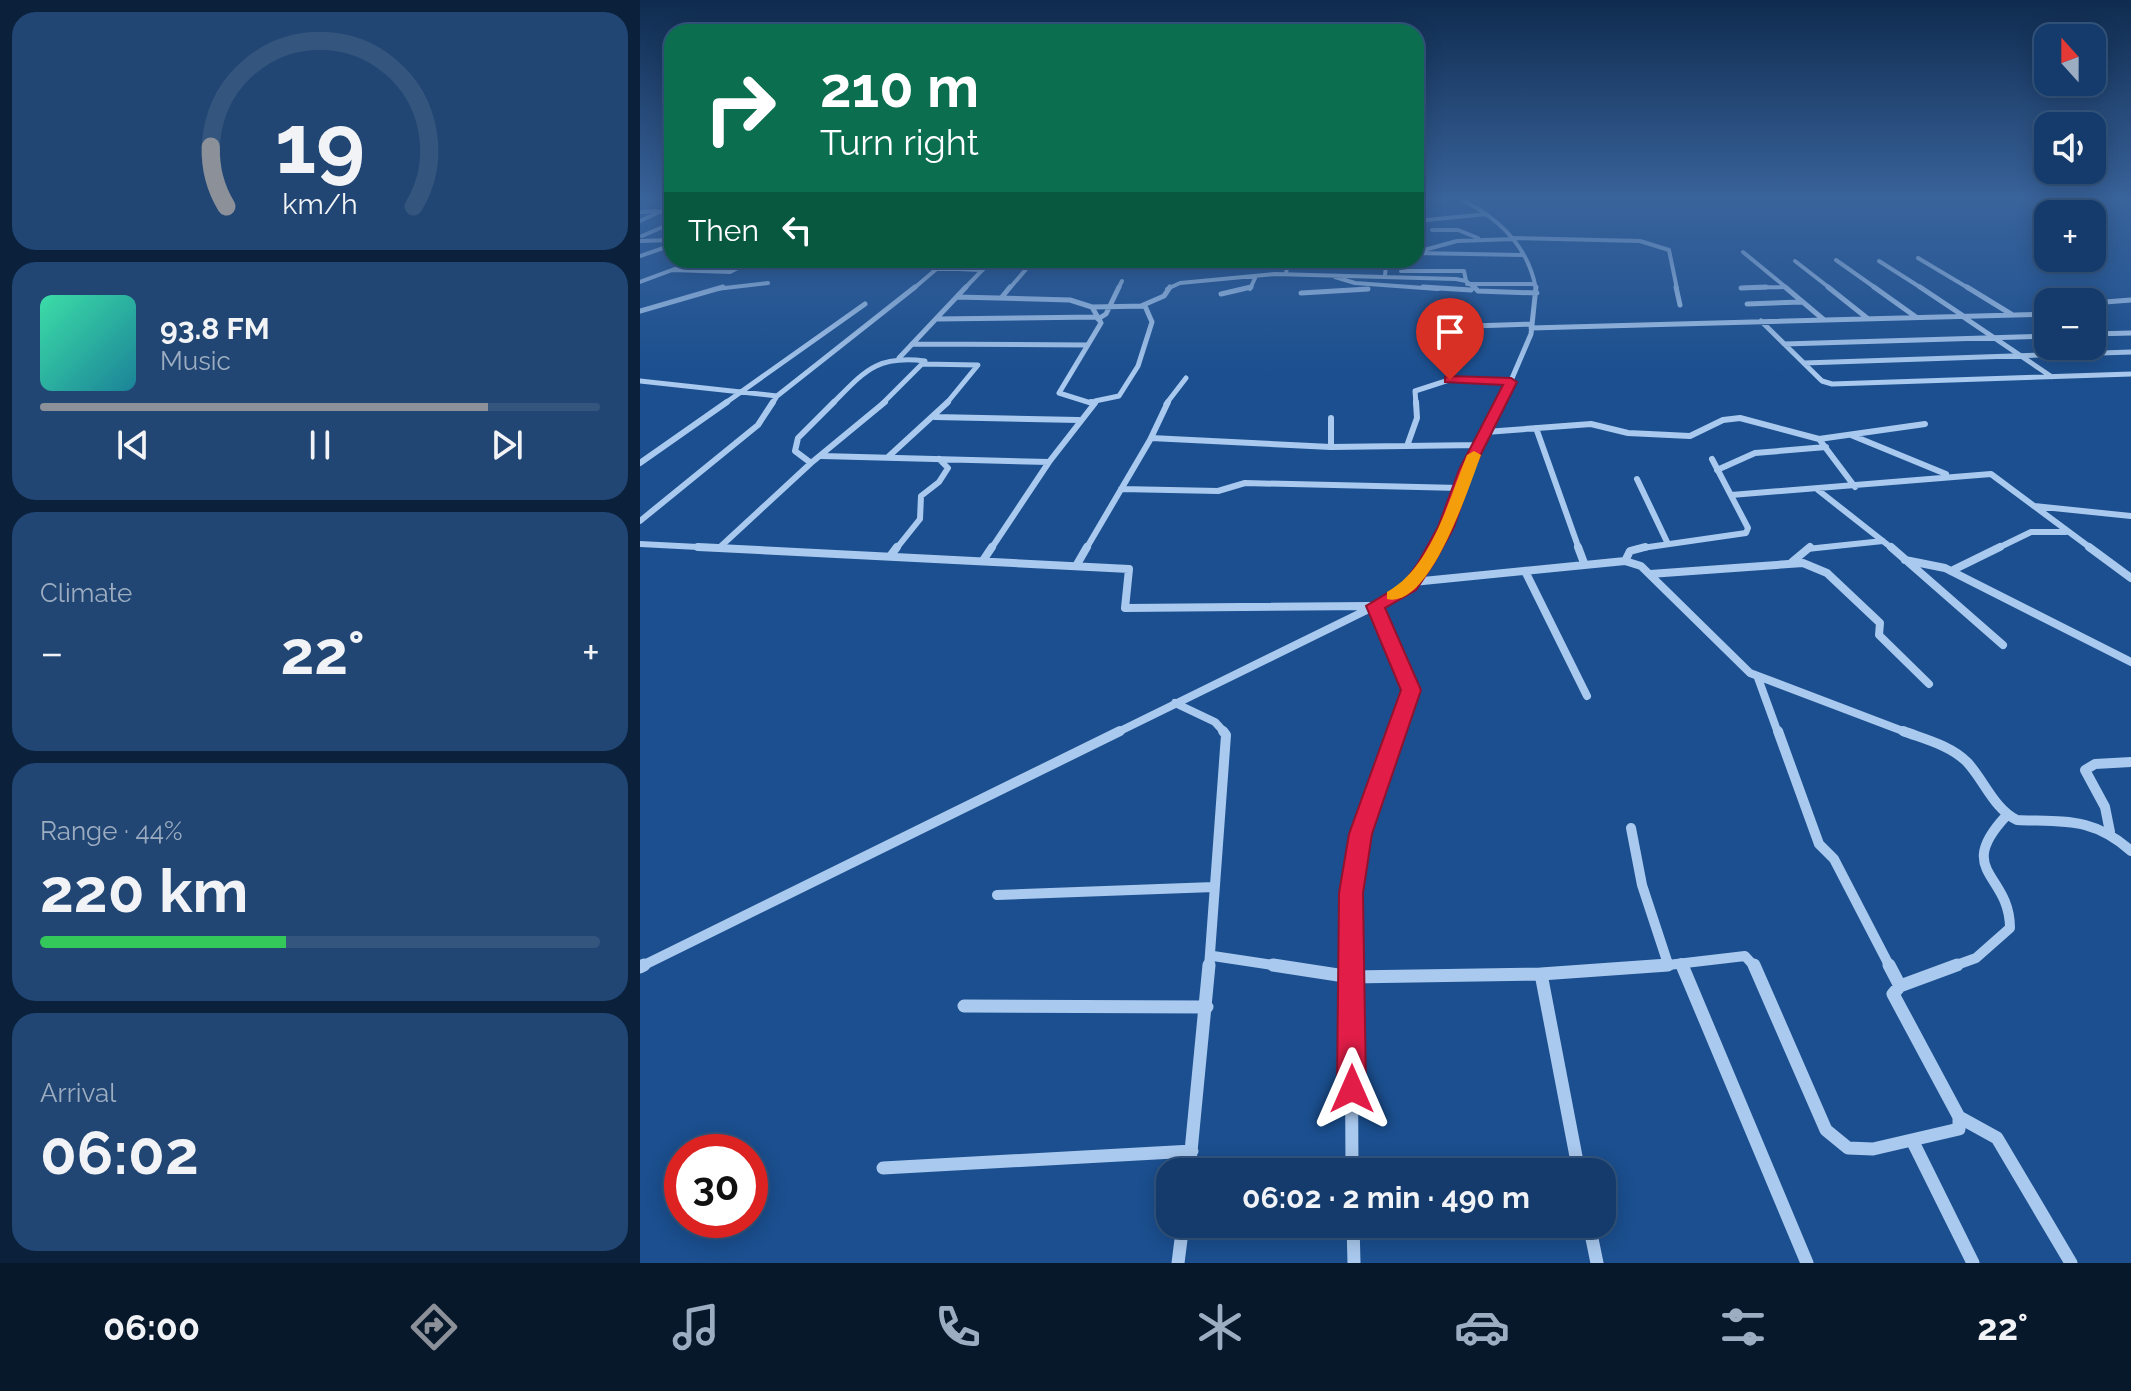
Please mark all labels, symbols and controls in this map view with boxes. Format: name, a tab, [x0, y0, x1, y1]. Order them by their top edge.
north arrow	[2034, 24, 2106, 96]
map controls	[2034, 24, 2106, 360]
text: 210 m	[820, 54, 979, 120]
icon: right	[688, 56, 792, 160]
text: 19	[275, 95, 365, 192]
button: sound	[2034, 112, 2106, 184]
text: Turn right	[820, 121, 979, 163]
text: km/h	[282, 187, 358, 221]
button: +	[2034, 200, 2106, 272]
icon: left	[775, 208, 819, 252]
text: Then	[688, 213, 759, 248]
button: −	[2034, 288, 2106, 360]
pin	[1416, 298, 1484, 380]
icon: arrive	[1428, 310, 1472, 354]
text: 93.8 FM	[160, 311, 270, 346]
text: Music	[160, 346, 231, 376]
icon: previous	[111, 423, 155, 467]
icon: pause	[298, 423, 342, 467]
icon: next	[485, 423, 529, 467]
text: Climate	[40, 578, 132, 608]
text: 22°	[281, 618, 365, 688]
text: −	[40, 627, 64, 678]
text: +	[582, 627, 600, 678]
text: Range · 44%	[40, 816, 183, 846]
text: 220 km	[40, 856, 248, 926]
position arrow	[1310, 1047, 1394, 1131]
text: Arrival	[40, 1078, 116, 1108]
text: 06:02	[40, 1118, 199, 1188]
speed limit sign: 30	[664, 1134, 768, 1238]
text: 06:02 · 2 min · 490 m	[1242, 1180, 1530, 1215]
icon: directions	[406, 1299, 462, 1355]
icon: music	[668, 1299, 724, 1355]
icon: phone	[930, 1299, 986, 1355]
icon: climate	[1192, 1299, 1248, 1355]
icon: car	[1454, 1299, 1510, 1355]
icon: filters	[1715, 1299, 1771, 1355]
text: 06:00	[103, 1306, 200, 1348]
text: 22°	[1977, 1306, 2028, 1348]

